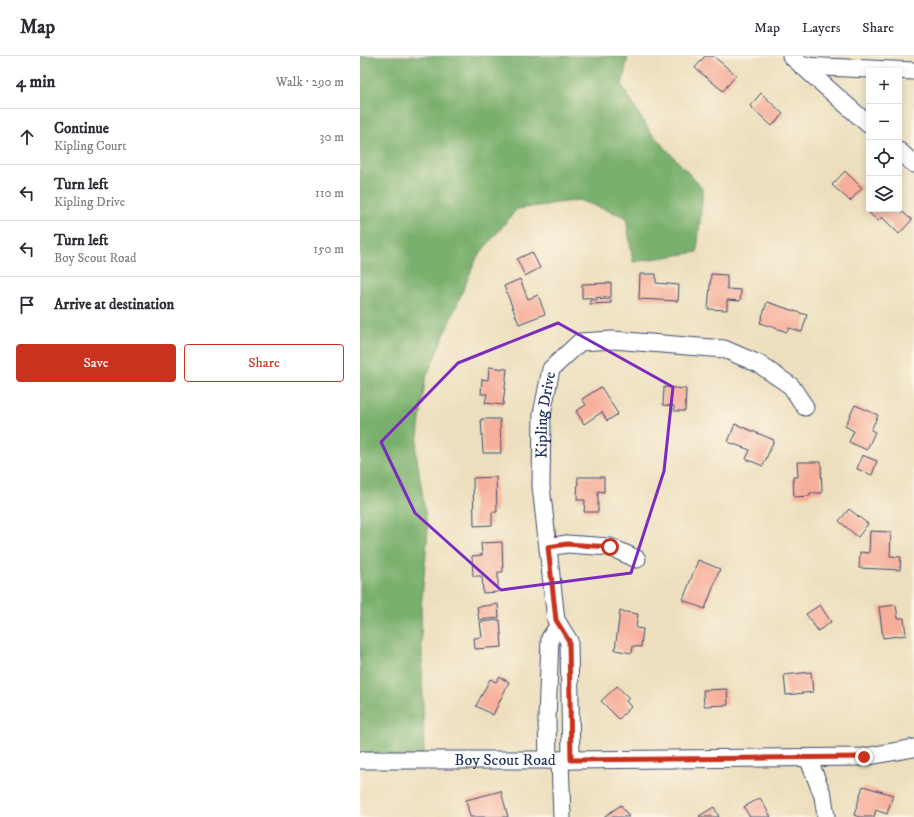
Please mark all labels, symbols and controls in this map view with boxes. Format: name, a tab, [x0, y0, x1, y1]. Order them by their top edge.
text: Map	[20, 16, 55, 39]
text: Map	[754, 19, 780, 37]
text: Layers	[802, 19, 840, 37]
text: Share	[862, 19, 894, 37]
map controls	[866, 68, 902, 212]
button: +	[866, 68, 902, 104]
text: 4 min	[16, 71, 55, 93]
text: Walk · 290 m	[276, 74, 344, 90]
button: −	[866, 104, 902, 140]
text: Continue	[54, 119, 109, 138]
icon: ahead	[16, 126, 38, 148]
text: 30 m	[320, 129, 344, 145]
text: Kipling Court	[54, 138, 126, 154]
button: locate	[866, 140, 902, 176]
text: Turn left	[54, 175, 108, 194]
button: layers	[866, 176, 902, 212]
icon: left	[16, 182, 38, 204]
text: 110 m	[315, 185, 344, 201]
text: Kipling Drive	[54, 194, 125, 210]
text: Turn left	[54, 231, 108, 250]
icon: left	[16, 238, 38, 260]
text: 150 m	[313, 241, 344, 257]
text: Boy Scout Road	[54, 250, 136, 266]
icon: arrive	[16, 294, 38, 316]
text: Arrive at destination	[54, 295, 174, 314]
button: Save	[16, 344, 176, 382]
button: Share	[184, 344, 344, 382]
street label: Kipling Drive	[531, 369, 560, 458]
route start	[601, 538, 619, 556]
route end	[855, 748, 873, 766]
street label: Boy Scout Road	[454, 750, 556, 770]

